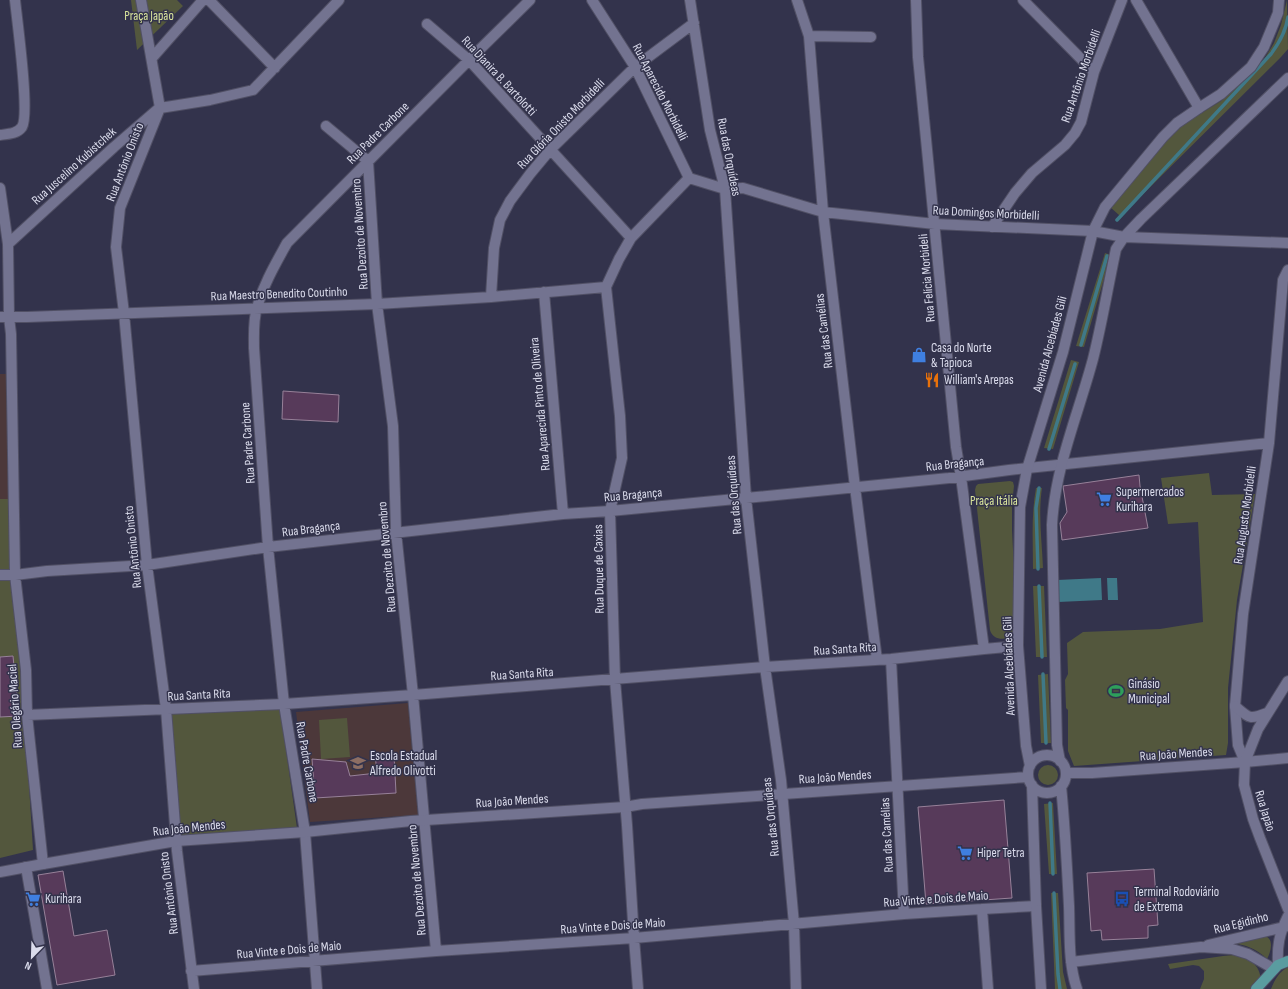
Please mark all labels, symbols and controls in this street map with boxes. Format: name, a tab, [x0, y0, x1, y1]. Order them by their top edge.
park label: Praça Japão	[124, 8, 174, 24]
street label: Rua Antônio Morbidelli	[1058, 27, 1104, 125]
street label: Rua Djanira B. Bartolotti	[458, 33, 540, 119]
street label: Rua Aparecido Morbidelli	[629, 41, 691, 143]
street label: Rua Glória Onisto Morbidelli	[514, 76, 608, 172]
street label: Rua Padre Carbone	[344, 99, 412, 167]
street label: Rua das Orquídeas	[714, 117, 744, 198]
street label: Rua Antônio Onisto	[103, 120, 147, 204]
street label: Rua Juscelino Kubistchek	[28, 124, 120, 208]
street label: Rua Dezoito de Novembro	[348, 178, 372, 290]
street label: Rua Domingos Morbidelli	[932, 202, 1040, 224]
street label: Rua Felícia Morbideli	[915, 233, 939, 323]
street label: Rua Maestro Benedito Coutinho	[210, 284, 348, 304]
street label: Rua das Camélias	[811, 292, 837, 369]
street label: Avenida Alcebíades Gili	[1029, 294, 1071, 395]
street label: Rua Aparecida Pinto de Oliveira	[526, 337, 554, 471]
place label: Casa do Norte & Tapioca	[931, 340, 992, 371]
shop icon: Casa do Norte & Tapioca	[910, 346, 928, 364]
restaurant icon: William's Arepas	[923, 371, 941, 389]
place label: William's Arepas	[944, 372, 1014, 388]
street label: Rua Padre Carbone	[237, 402, 259, 484]
street label: Rua Bragança	[925, 453, 985, 475]
street label: Rua das Orquídeas	[723, 455, 745, 535]
street label: Rua Augusto Morbidelli	[1230, 465, 1260, 565]
street label: Rua Bragança	[603, 484, 663, 506]
place label: Supermercados Kurihara	[1116, 484, 1184, 515]
supermarket icon: Supermercados Kurihara	[1095, 490, 1113, 508]
park label: Praça Itália	[970, 493, 1018, 509]
street label: Rua Dezoito de Novembro	[374, 501, 400, 613]
street label: Rua Antônio Onisto	[121, 505, 145, 589]
street label: Rua Bragança	[281, 517, 341, 541]
street label: Rua Duque de Caxias	[590, 524, 608, 614]
street label: Avenida Alcebíades Gili	[999, 616, 1019, 717]
street label: Rua Santa Rita	[813, 639, 877, 659]
street label: Rua Olegário Maciel	[4, 663, 26, 749]
street label: Rua Santa Rita	[490, 664, 554, 684]
place label: Ginásio Municipal	[1128, 676, 1170, 707]
sports icon: Ginásio Municipal	[1107, 682, 1125, 700]
street label: Rua Santa Rita	[167, 685, 231, 705]
street label: Rua Padre Carbone	[292, 720, 322, 804]
street label: Rua João Mendes	[1139, 743, 1213, 765]
place label: Escola Estadual Alfredo Olivotti	[369, 748, 437, 779]
school or university icon: Escola Estadual Alfredo Olivotti	[349, 754, 367, 772]
street label: Rua João Mendes	[798, 766, 872, 788]
street label: Rua das Orquídeas	[759, 776, 783, 857]
street label: Rua Japão	[1251, 789, 1279, 833]
street label: Rua João Mendes	[475, 790, 549, 812]
street label: Rua das Camélias	[877, 797, 897, 873]
street label: Rua João Mendes	[152, 816, 226, 840]
street label: Rua Dezoito de Novembro	[404, 824, 430, 936]
supermarket icon: Hiper Tetra	[956, 844, 974, 862]
place label: Hiper Tetra	[977, 845, 1025, 861]
street label: Rua Antônio Onisto	[156, 851, 182, 935]
place label: Terminal Rodoviário de Extrema	[1134, 884, 1219, 915]
street label: Rua Vinte e Dois de Maio	[883, 887, 989, 911]
supermarket icon: Kurihara	[24, 890, 42, 908]
bus stop icon: Terminal Rodoviário de Extrema	[1113, 890, 1131, 908]
place label: Kurihara	[45, 891, 81, 907]
street label: Rua Egidinho	[1212, 908, 1270, 938]
street label: Rua Vinte e Dois de Maio	[560, 914, 666, 938]
north arrow	[12, 937, 52, 977]
street label: Rua Vinte e Dois de Maio	[236, 937, 342, 963]
text: N	[23, 959, 34, 973]

